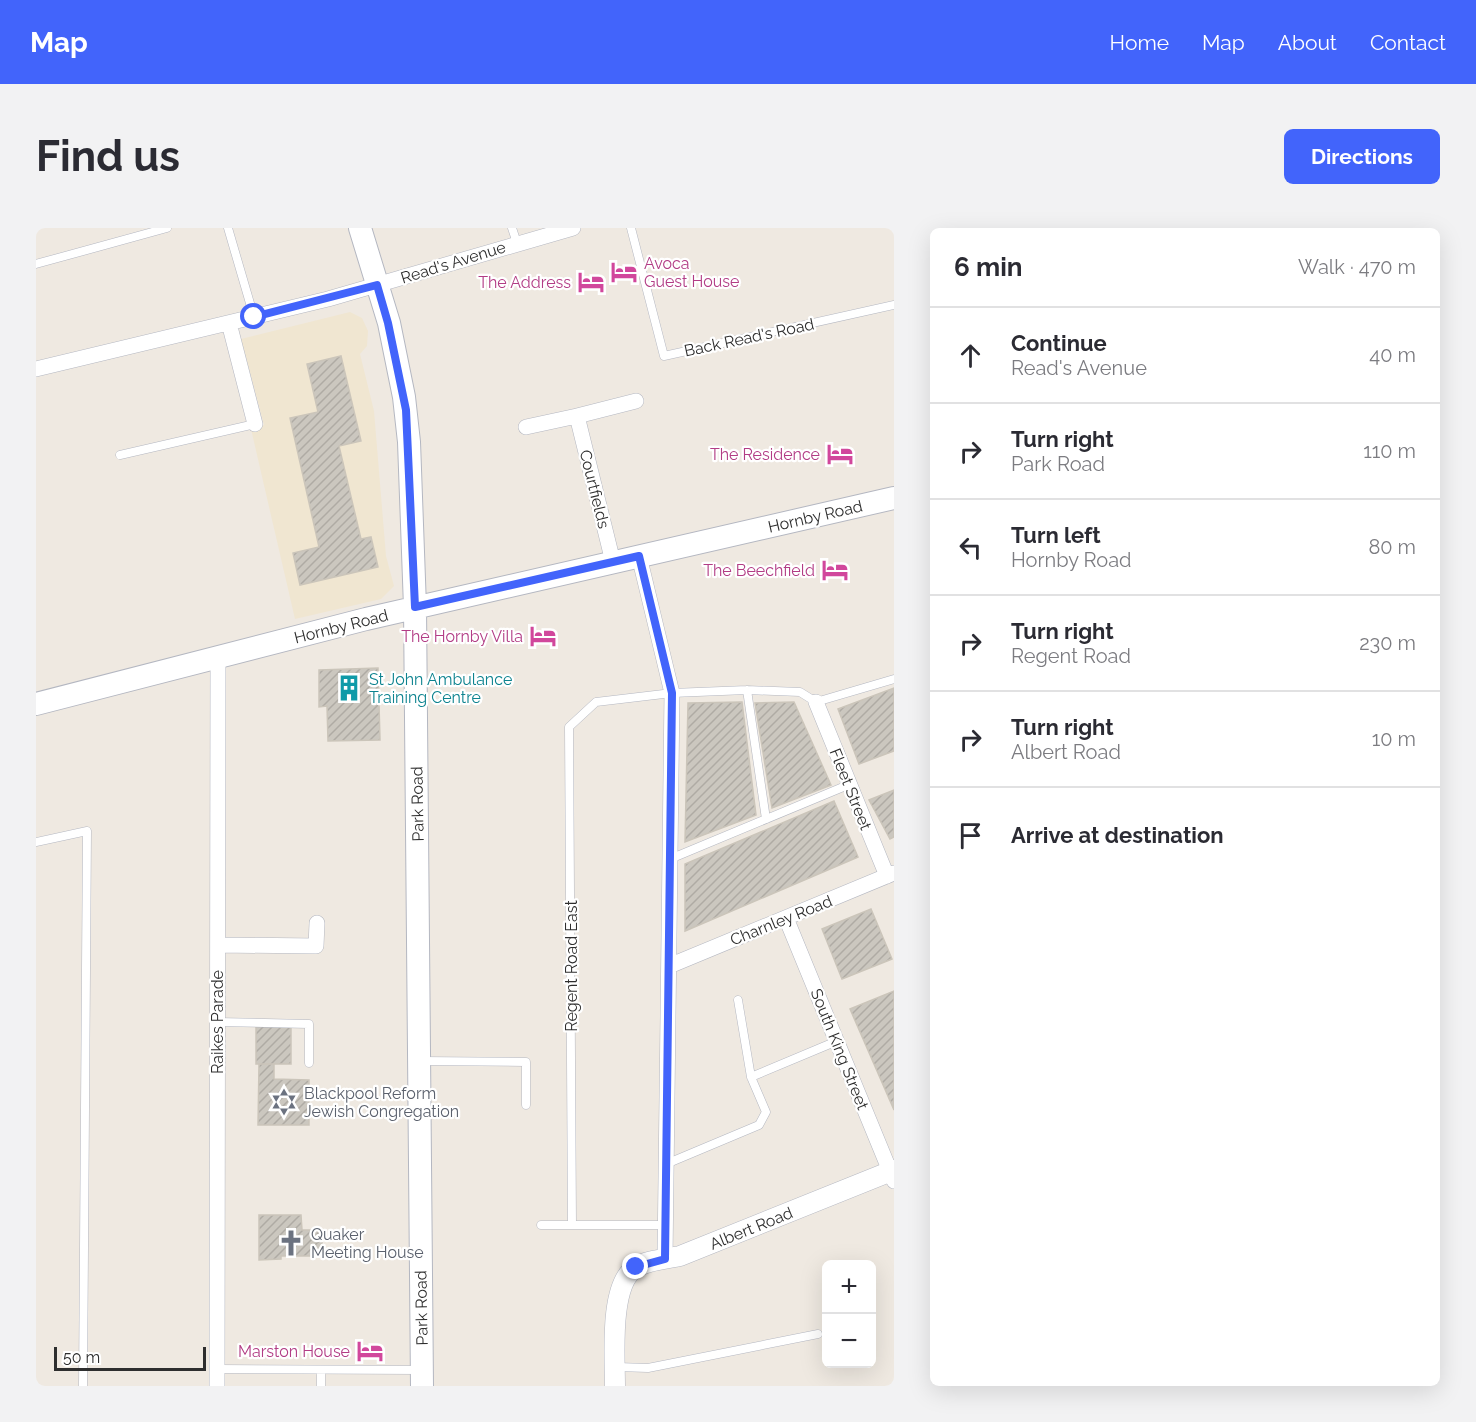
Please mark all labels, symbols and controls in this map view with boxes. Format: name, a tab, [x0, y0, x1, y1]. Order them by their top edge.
text: Map	[30, 26, 88, 59]
text: Home	[1110, 30, 1169, 55]
text: Map	[1202, 30, 1245, 55]
text: About	[1278, 30, 1337, 55]
text: Contact	[1370, 30, 1446, 55]
button: Directions	[1284, 129, 1440, 184]
text: Find us	[36, 132, 180, 181]
street label: Read's Avenue	[398, 238, 508, 287]
text: 6 min	[954, 252, 1023, 282]
place label: Avoca Guest House	[644, 254, 739, 291]
text: Walk · 470 m	[1298, 255, 1416, 279]
hotel icon: Avoca Guest House	[609, 257, 639, 287]
hotel icon: The Address	[576, 267, 606, 297]
place label: The Address	[478, 273, 571, 292]
route start	[240, 303, 266, 329]
street label: Back Read's Road	[682, 314, 816, 361]
text: Continue	[1011, 330, 1107, 356]
icon: ahead	[954, 339, 987, 372]
text: 40 m	[1369, 343, 1416, 367]
text: Read's Avenue	[1011, 356, 1147, 380]
text: Turn right	[1011, 426, 1114, 452]
icon: right	[954, 435, 987, 468]
hotel icon: The Residence	[825, 439, 855, 469]
text: 110 m	[1363, 439, 1416, 463]
place label: The Residence	[710, 445, 820, 464]
street label: Courtfields	[576, 448, 614, 531]
text: Park Road	[1011, 452, 1105, 476]
street label: Hornby Road	[766, 496, 864, 537]
text: Turn left	[1011, 522, 1101, 548]
icon: left	[954, 531, 987, 564]
text: 80 m	[1368, 535, 1416, 559]
text: Hornby Road	[1011, 548, 1132, 572]
hotel icon: The Beechfield	[820, 555, 850, 585]
place label: The Beechfield	[703, 561, 815, 580]
street label: Hornby Road	[292, 606, 390, 647]
text: Turn right	[1011, 618, 1114, 644]
hotel icon: The Hornby Villa	[528, 621, 558, 651]
place label: The Hornby Villa	[401, 627, 523, 646]
icon: right	[954, 627, 987, 660]
text: 230 m	[1359, 631, 1416, 655]
text: Regent Road	[1011, 644, 1131, 668]
place label: St John Ambulance Training Centre	[369, 670, 512, 707]
building icon: St John Ambulance Training Centre	[334, 673, 364, 703]
text: Turn right	[1011, 714, 1114, 740]
icon: right	[954, 723, 987, 756]
text: 10 m	[1372, 727, 1416, 751]
text: Albert Road	[1011, 740, 1121, 764]
street label: Fleet Street	[826, 746, 876, 833]
street label: Park Road	[407, 766, 428, 842]
icon: arrive	[954, 819, 987, 852]
text: Arrive at destination	[1011, 822, 1224, 848]
street label: Charnley Road	[727, 891, 835, 950]
street label: Regent Road East	[562, 900, 581, 1032]
street label: Raikes Parade	[208, 970, 227, 1074]
street label: South King Street	[807, 986, 873, 1113]
place label: Blackpool Reform Jewish Congregation	[304, 1084, 459, 1121]
synagogue icon: Blackpool Reform Jewish Congregation	[269, 1087, 299, 1117]
street label: Albert Road	[707, 1203, 796, 1254]
place label: Quaker Meeting House	[311, 1225, 424, 1262]
church icon: Quaker Meeting House	[276, 1228, 306, 1258]
route end	[622, 1253, 648, 1279]
map controls	[822, 1260, 876, 1368]
button: +	[822, 1260, 876, 1314]
street label: Park Road	[411, 1270, 432, 1346]
button: −	[822, 1314, 876, 1368]
hotel icon: Marston House	[355, 1336, 385, 1366]
place label: Marston House	[238, 1342, 350, 1361]
scale bar	[54, 1344, 206, 1372]
text: 50 m	[63, 1348, 100, 1367]

